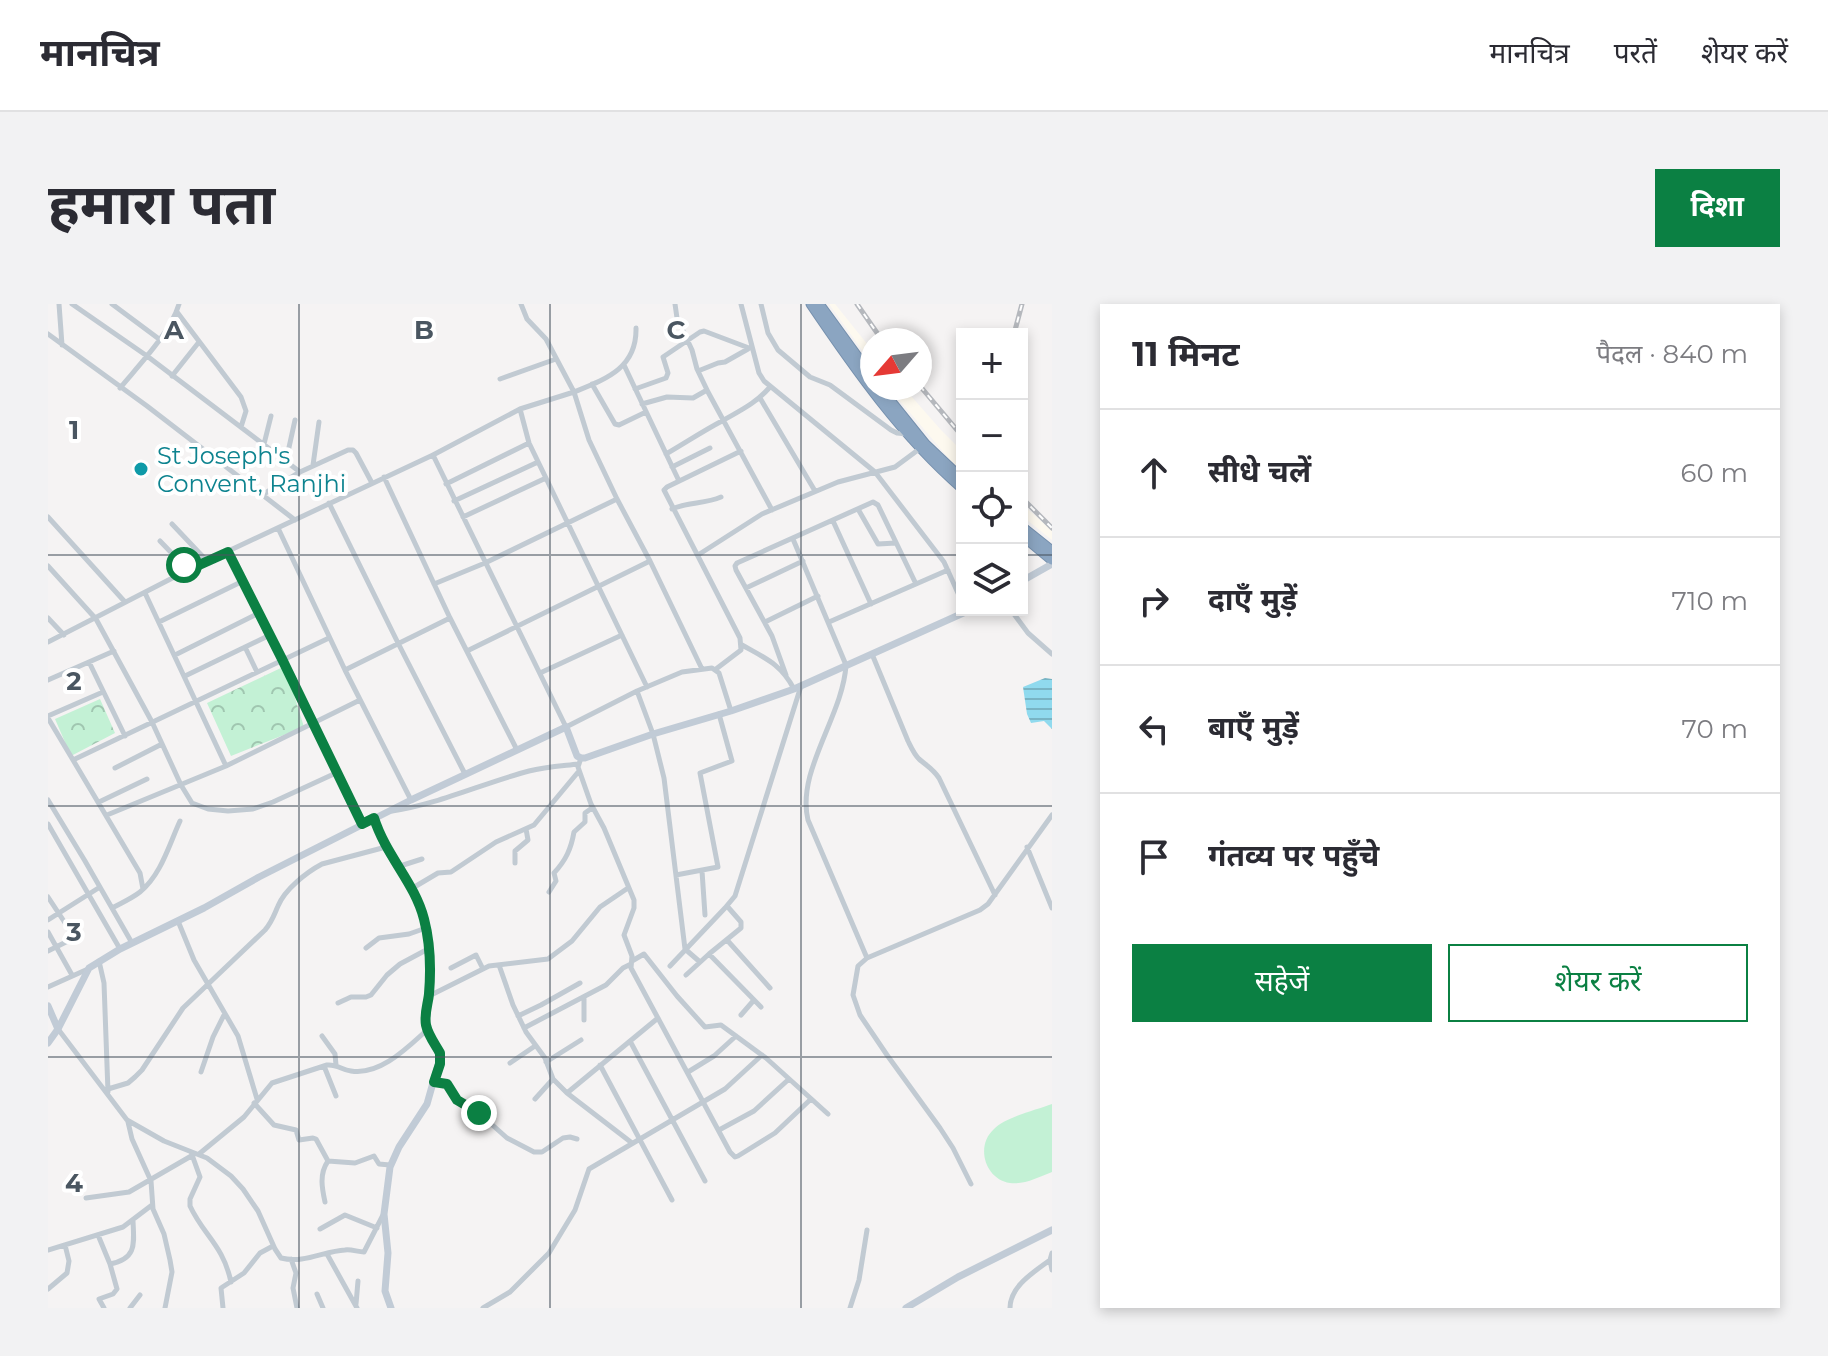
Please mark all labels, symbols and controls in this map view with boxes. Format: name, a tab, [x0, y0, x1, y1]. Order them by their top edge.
text: मानचित्र	[40, 29, 160, 76]
text: मानचित्र	[1490, 36, 1570, 70]
text: परतें	[1614, 36, 1657, 70]
text: शेयर करें	[1701, 36, 1788, 70]
button: दिशा	[1655, 169, 1780, 247]
text: हमारा पता	[48, 170, 275, 238]
text: A	[163, 314, 185, 346]
text: B	[414, 314, 434, 346]
text: C	[667, 314, 686, 346]
north arrow	[860, 328, 932, 400]
map controls	[956, 328, 1028, 616]
button: +	[956, 328, 1028, 400]
text: 11 मिनट	[1132, 333, 1240, 375]
text: पैदल · 840 m	[1596, 338, 1748, 370]
button: −	[956, 400, 1028, 472]
text: 1	[69, 414, 79, 446]
place label: St Joseph's Convent, Ranjhi	[157, 441, 346, 498]
icon: ahead	[1132, 451, 1176, 495]
text: सीधे चलें	[1208, 453, 1311, 490]
text: 60 m	[1681, 457, 1748, 489]
marker: St Joseph's Convent, Ranjhi	[132, 460, 150, 478]
button: locate	[956, 472, 1028, 544]
button: layers	[956, 544, 1028, 616]
route start	[166, 547, 202, 583]
icon: right	[1132, 579, 1176, 623]
text: दाएँ मुड़ें	[1208, 581, 1297, 618]
text: 710 m	[1671, 585, 1748, 617]
text: 2	[66, 665, 82, 697]
icon: left	[1132, 707, 1176, 751]
text: बाएँ मुड़ें	[1208, 709, 1299, 746]
text: 70 m	[1682, 713, 1748, 745]
icon: arrive	[1132, 835, 1176, 879]
text: गंतव्य पर पहुँचे	[1208, 837, 1379, 874]
text: 3	[65, 916, 82, 948]
button: सहेजें	[1132, 944, 1432, 1022]
button: शेयर करें	[1448, 944, 1748, 1022]
route end	[461, 1095, 497, 1131]
text: 4	[65, 1167, 83, 1199]

